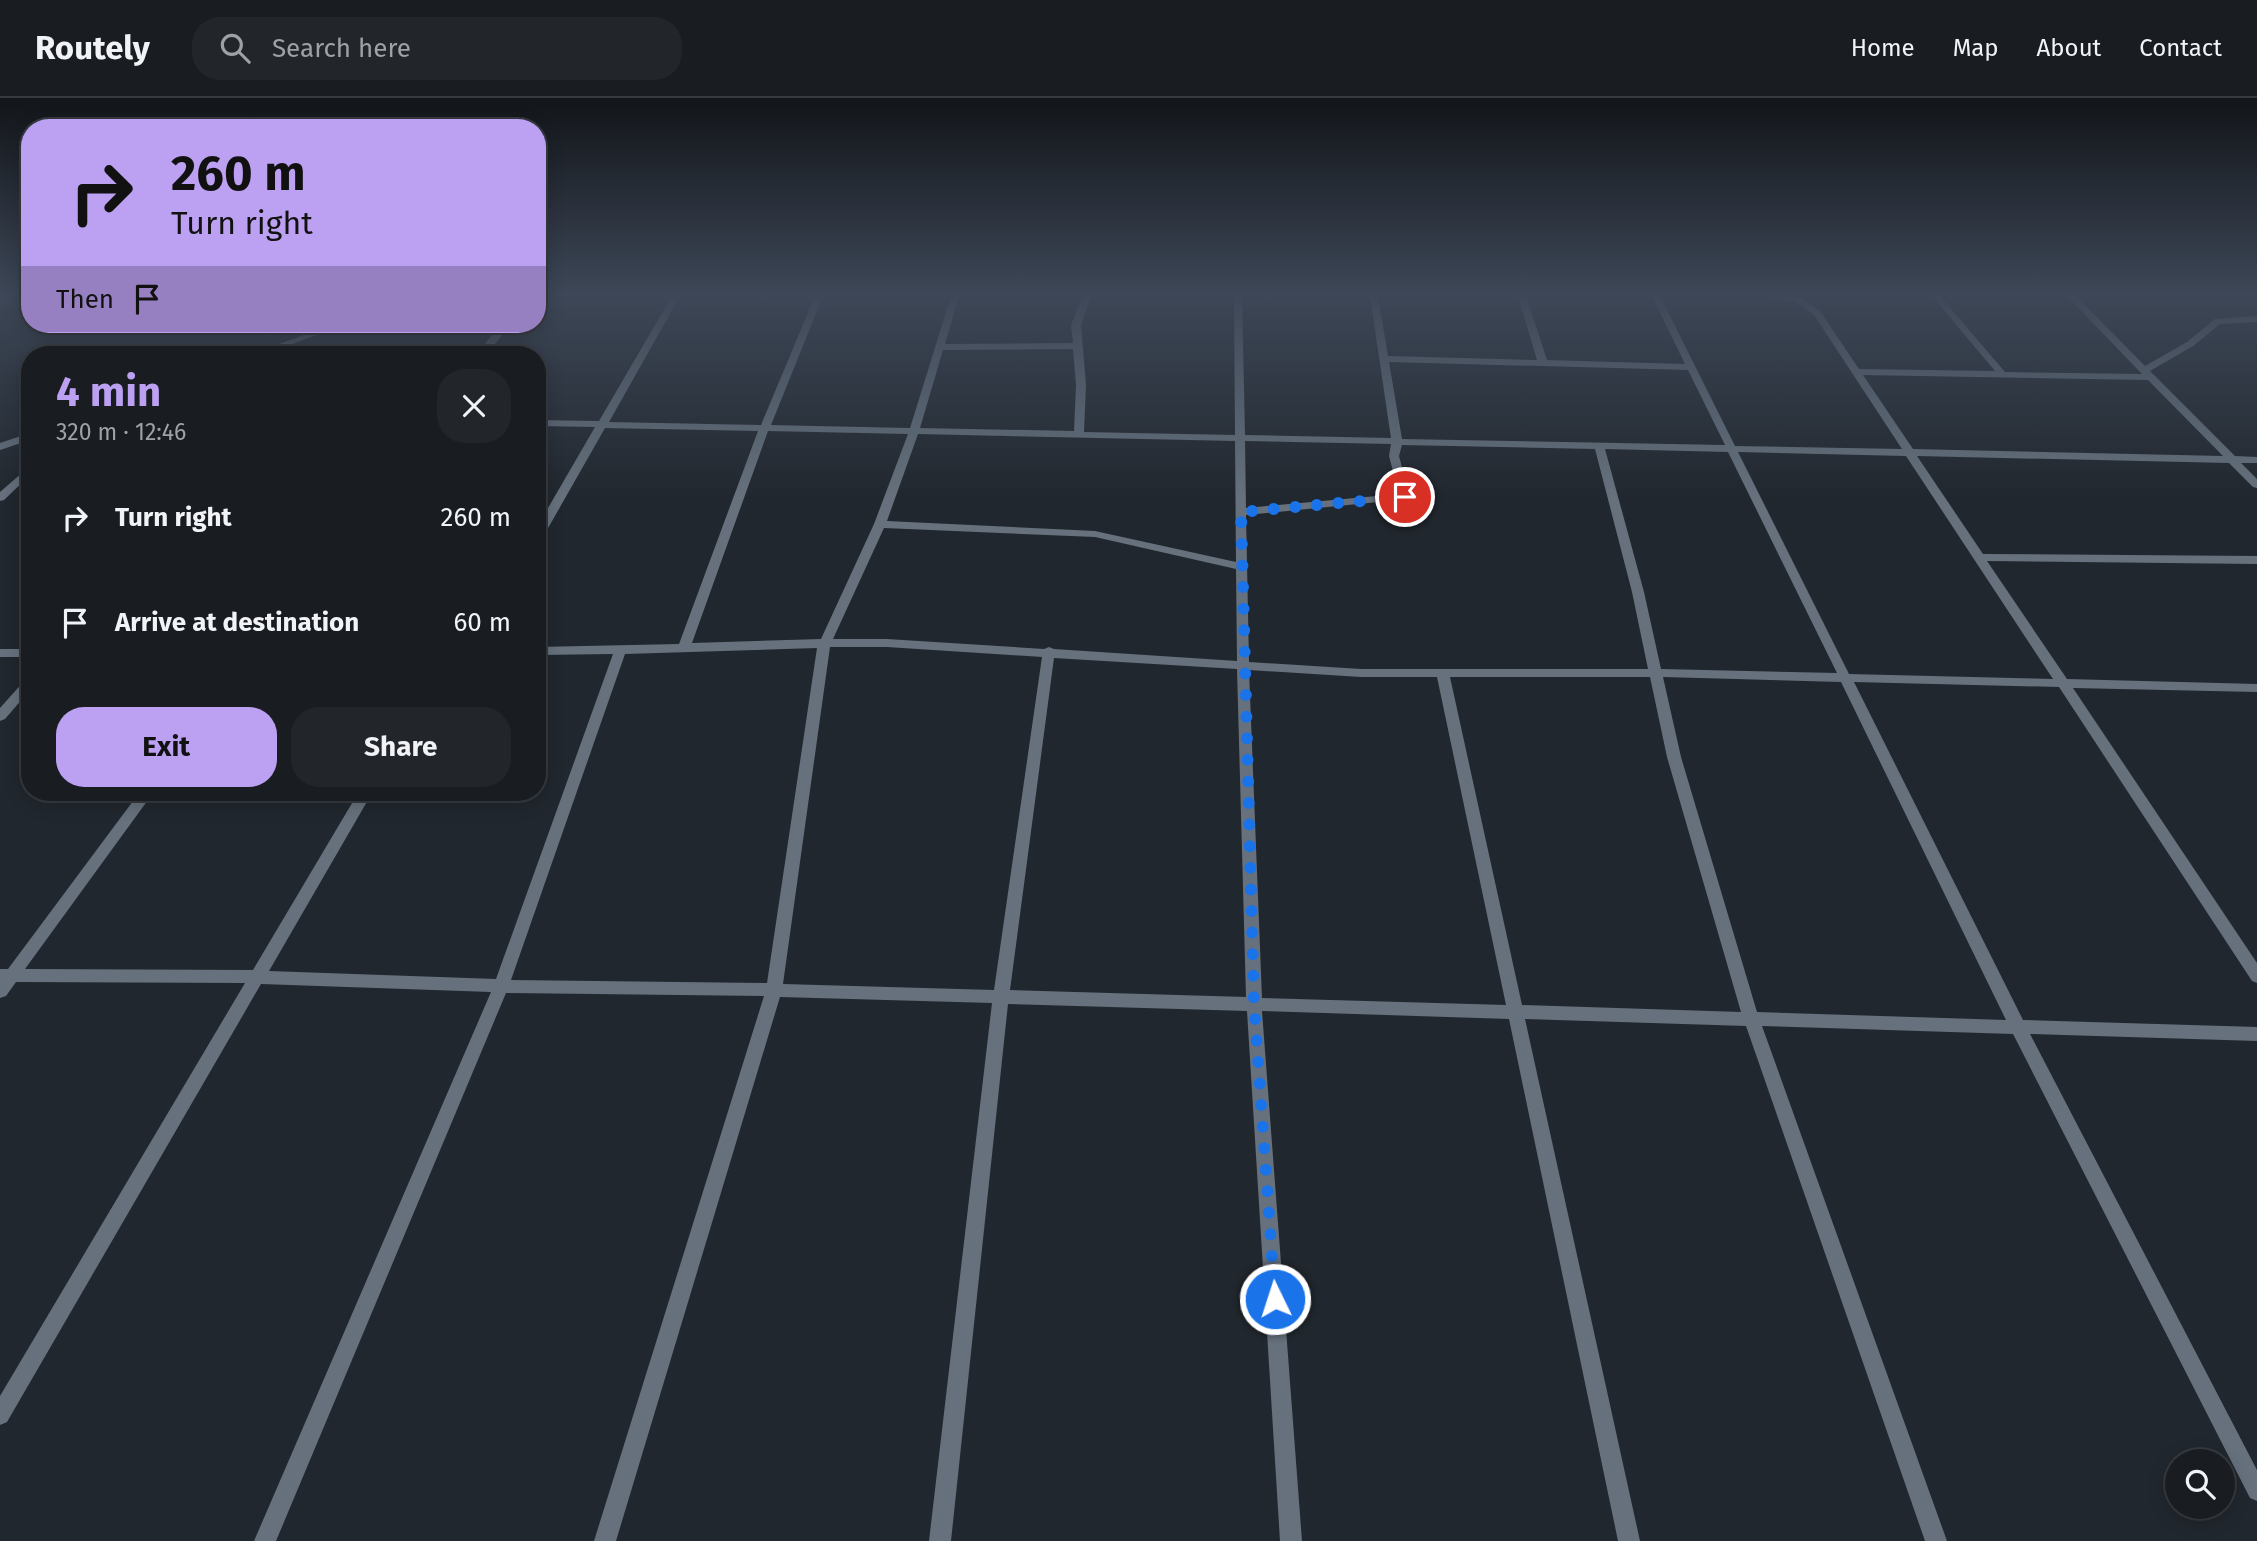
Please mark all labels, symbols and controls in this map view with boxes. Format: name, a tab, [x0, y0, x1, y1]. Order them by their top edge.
search box	[192, 17, 682, 80]
text: Routely	[35, 28, 150, 68]
icon: search	[216, 29, 254, 67]
text: Search here	[272, 33, 411, 64]
text: Home	[1851, 34, 1915, 62]
text: Map	[1953, 34, 1999, 62]
text: About	[2037, 34, 2101, 62]
text: Contact	[2139, 34, 2222, 62]
text: 260 m	[171, 144, 306, 203]
icon: right	[56, 147, 147, 238]
text: Turn right	[171, 204, 313, 242]
icon: arrive	[128, 280, 166, 318]
text: Then	[56, 284, 114, 315]
text: 4 min	[56, 367, 161, 417]
button: close	[437, 369, 511, 443]
text: 320 m · 12:46	[56, 418, 186, 446]
pin	[1375, 467, 1435, 527]
icon: arrive	[1386, 478, 1424, 516]
icon: right	[56, 499, 94, 537]
text: Turn right	[115, 502, 232, 533]
text: 260 m	[441, 502, 511, 533]
icon: arrive	[56, 604, 94, 642]
text: Arrive at destination	[115, 607, 359, 638]
text: 60 m	[453, 607, 511, 638]
button: Exit	[56, 707, 277, 787]
button: Share	[291, 707, 511, 787]
position arrow	[1238, 1262, 1312, 1336]
map controls	[2165, 1449, 2235, 1519]
button: search	[2165, 1449, 2235, 1519]

